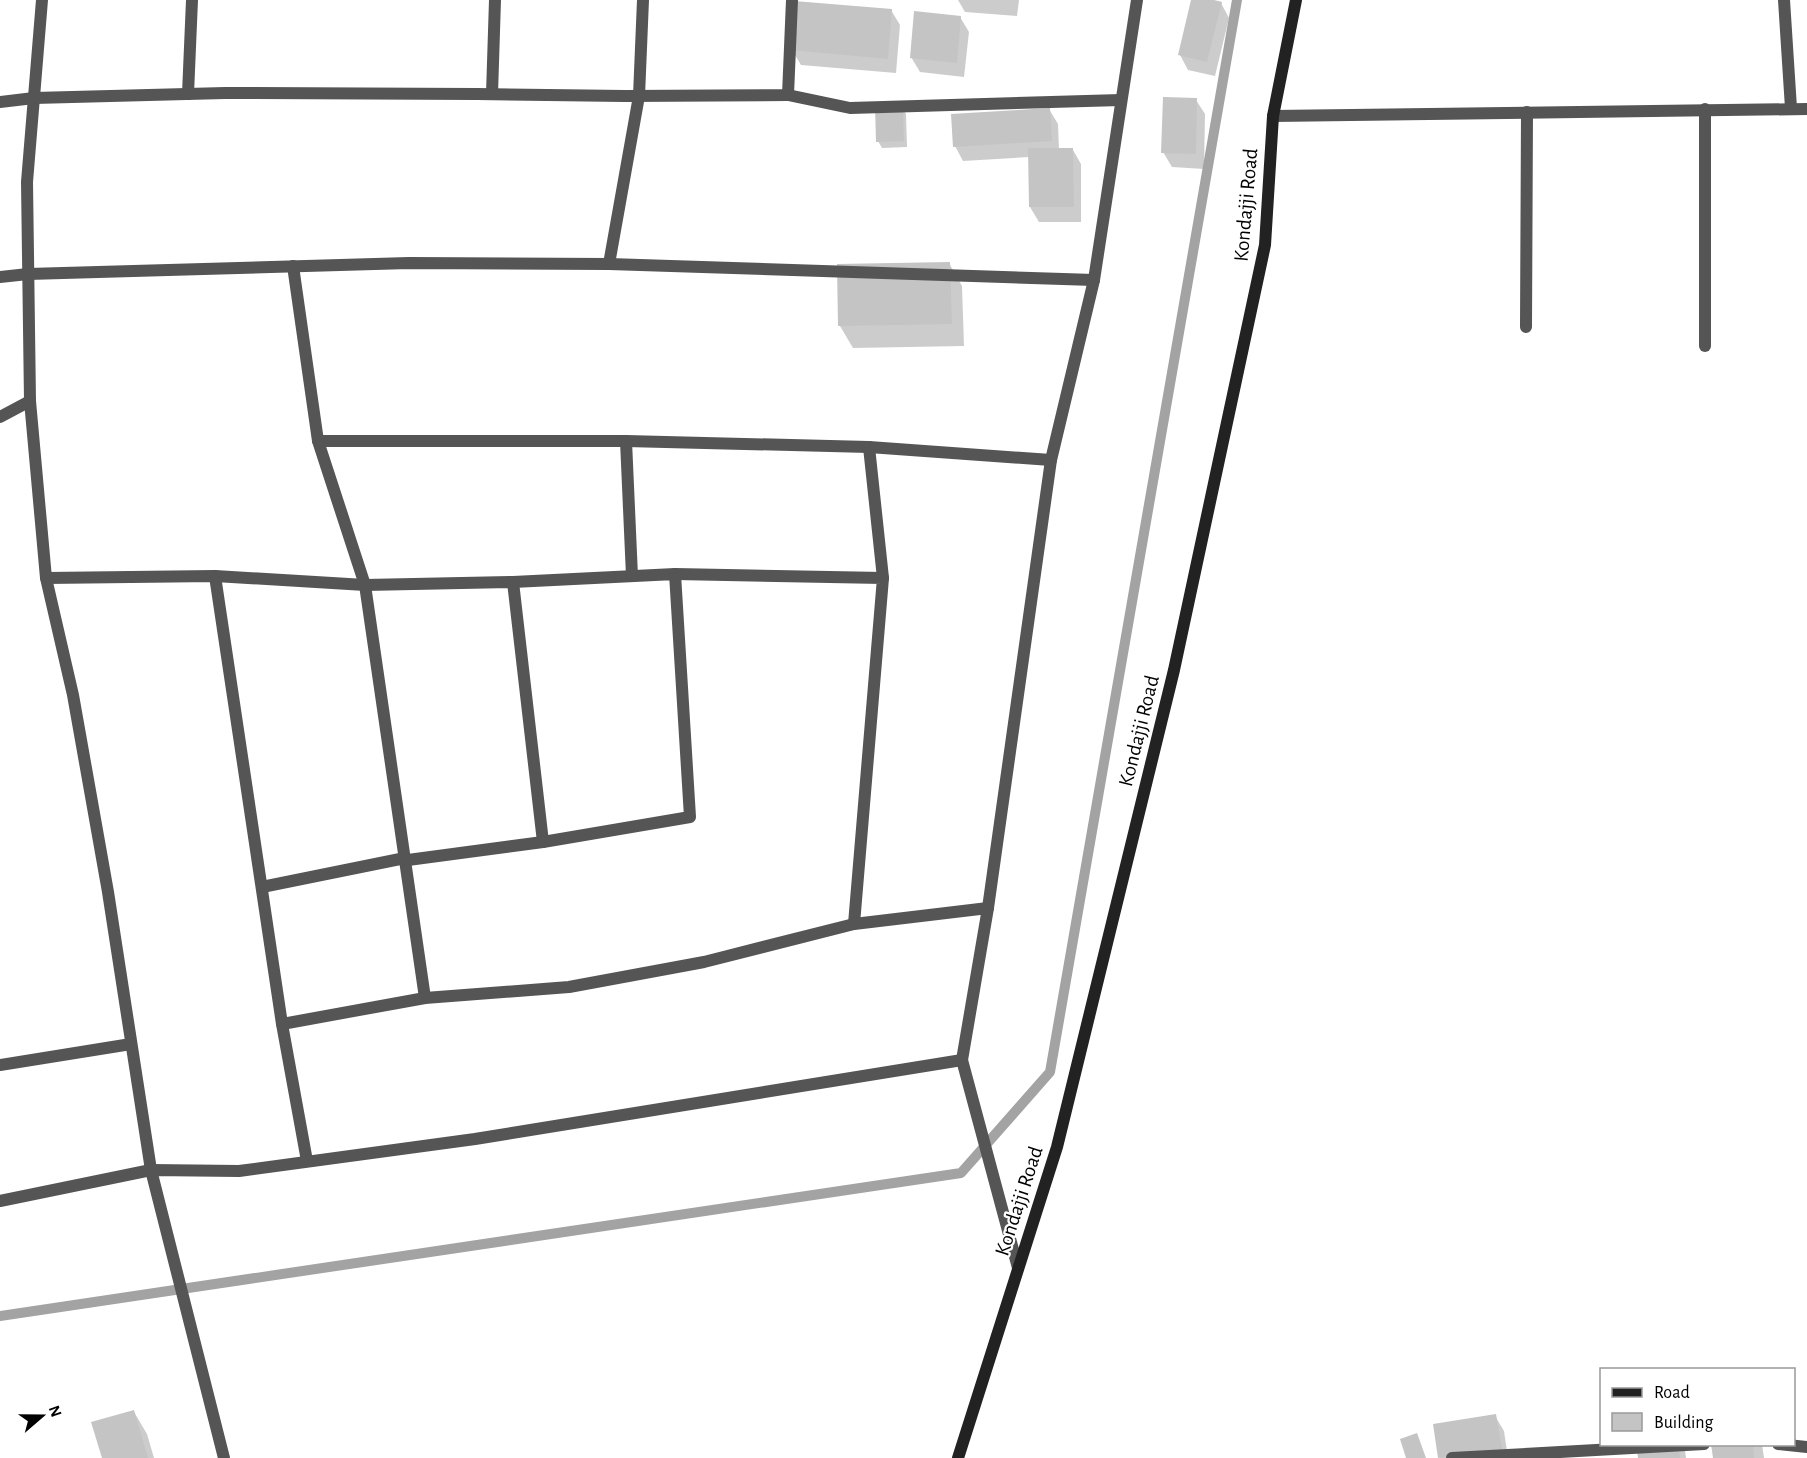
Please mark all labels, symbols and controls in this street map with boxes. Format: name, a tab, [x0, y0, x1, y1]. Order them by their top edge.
street label: Kondajji Road	[1231, 147, 1261, 263]
street label: Kondajji Road	[1115, 673, 1163, 789]
street label: Kondajji Road	[991, 1143, 1047, 1258]
legend	[1600, 1368, 1795, 1446]
text: Road	[1654, 1384, 1690, 1402]
north arrow	[12, 1386, 72, 1446]
text: N	[46, 1403, 65, 1419]
text: Building	[1654, 1414, 1714, 1432]

